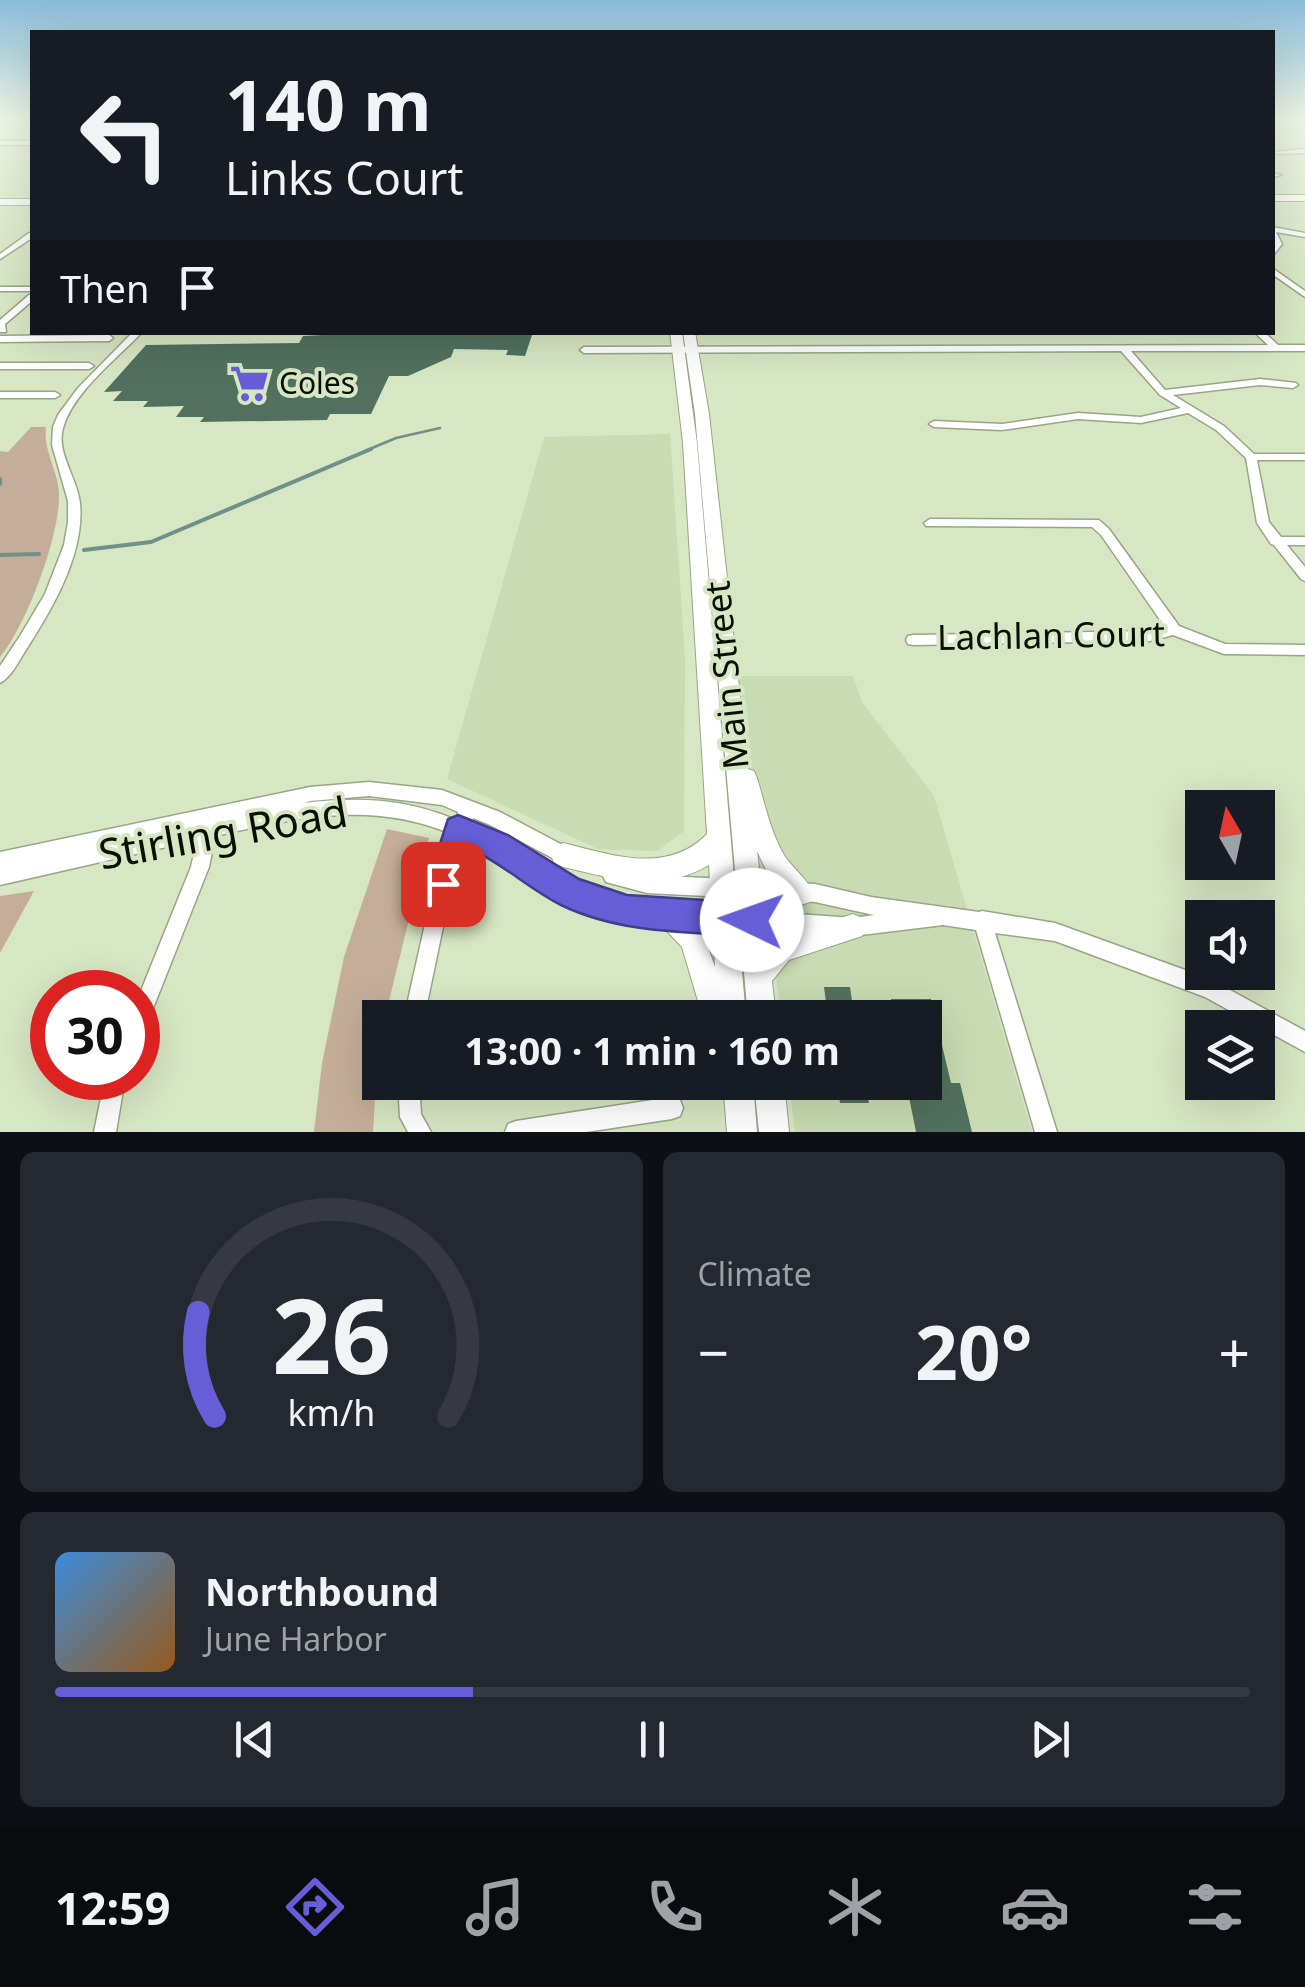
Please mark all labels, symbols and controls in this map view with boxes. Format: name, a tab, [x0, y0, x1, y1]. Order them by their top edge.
text: 140 m	[225, 56, 432, 152]
icon: left	[60, 70, 190, 200]
text: Links Court	[225, 147, 464, 208]
icon: arrive	[170, 260, 225, 315]
text: Then	[60, 262, 150, 314]
place label: Coles	[279, 362, 355, 403]
supermarket icon: Coles	[228, 363, 270, 405]
street label: Main Street	[692, 579, 759, 772]
street label: Lachlan Court	[937, 609, 1165, 660]
street label: Stirling Road	[94, 782, 352, 881]
north arrow	[1185, 790, 1275, 880]
map controls	[1185, 790, 1275, 1100]
pin	[401, 842, 486, 927]
icon: arrive	[416, 857, 471, 912]
position arrow	[700, 868, 804, 972]
button: sound	[1185, 900, 1275, 990]
speed limit sign: 30	[30, 970, 160, 1100]
button: layers	[1185, 1010, 1275, 1100]
text: 13:00 · 1 min · 160 m	[464, 1024, 840, 1076]
text: Climate	[698, 1252, 812, 1295]
text: 26	[272, 1263, 391, 1404]
text: 20°	[915, 1300, 1033, 1402]
text: −	[698, 1314, 729, 1389]
text: +	[1219, 1314, 1250, 1389]
text: km/h	[287, 1388, 375, 1436]
text: Northbound	[205, 1565, 439, 1617]
text: June Harbor	[205, 1617, 387, 1660]
icon: previous	[227, 1712, 282, 1767]
icon: pause	[625, 1712, 680, 1767]
icon: next	[1023, 1712, 1078, 1767]
icon: directions	[280, 1872, 350, 1942]
icon: music	[460, 1872, 530, 1942]
icon: phone	[640, 1872, 710, 1942]
icon: climate	[820, 1872, 890, 1942]
icon: car	[1000, 1872, 1070, 1942]
icon: filters	[1180, 1872, 1250, 1942]
text: 12:59	[55, 1877, 171, 1938]

